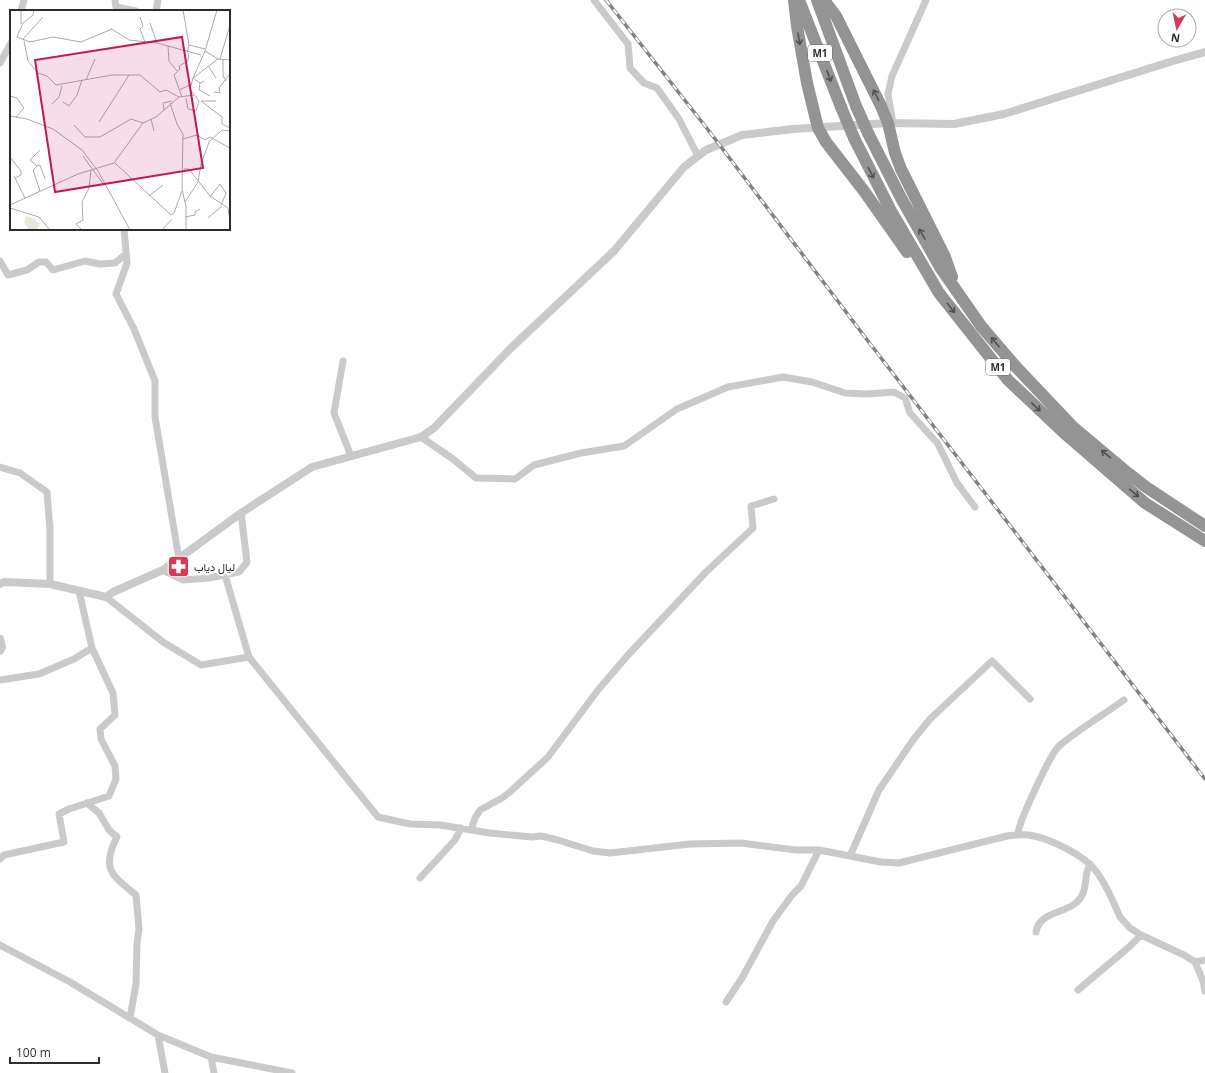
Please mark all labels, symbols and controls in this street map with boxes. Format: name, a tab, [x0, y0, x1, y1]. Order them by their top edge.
north arrow	[1157, 8, 1197, 48]
inset map	[10, 10, 230, 230]
text: N	[1170, 30, 1181, 46]
one-way arrow	[795, 32, 803, 45]
road number: M1	[808, 45, 832, 61]
one-way arrow	[825, 69, 833, 81]
one-way arrow	[872, 90, 879, 102]
one-way arrow	[868, 167, 875, 179]
one-way arrow	[917, 228, 925, 240]
one-way arrow	[947, 303, 956, 314]
one-way arrow	[990, 336, 999, 347]
road number: M1	[986, 359, 1010, 375]
one-way arrow	[1031, 402, 1041, 411]
one-way arrow	[1100, 449, 1111, 458]
one-way arrow	[1128, 488, 1139, 497]
pharmacy icon: ليال دياب	[165, 554, 191, 580]
place label: ليال دياب	[194, 559, 235, 574]
scale bar	[10, 1039, 99, 1065]
text: 100 m	[16, 1044, 51, 1061]

